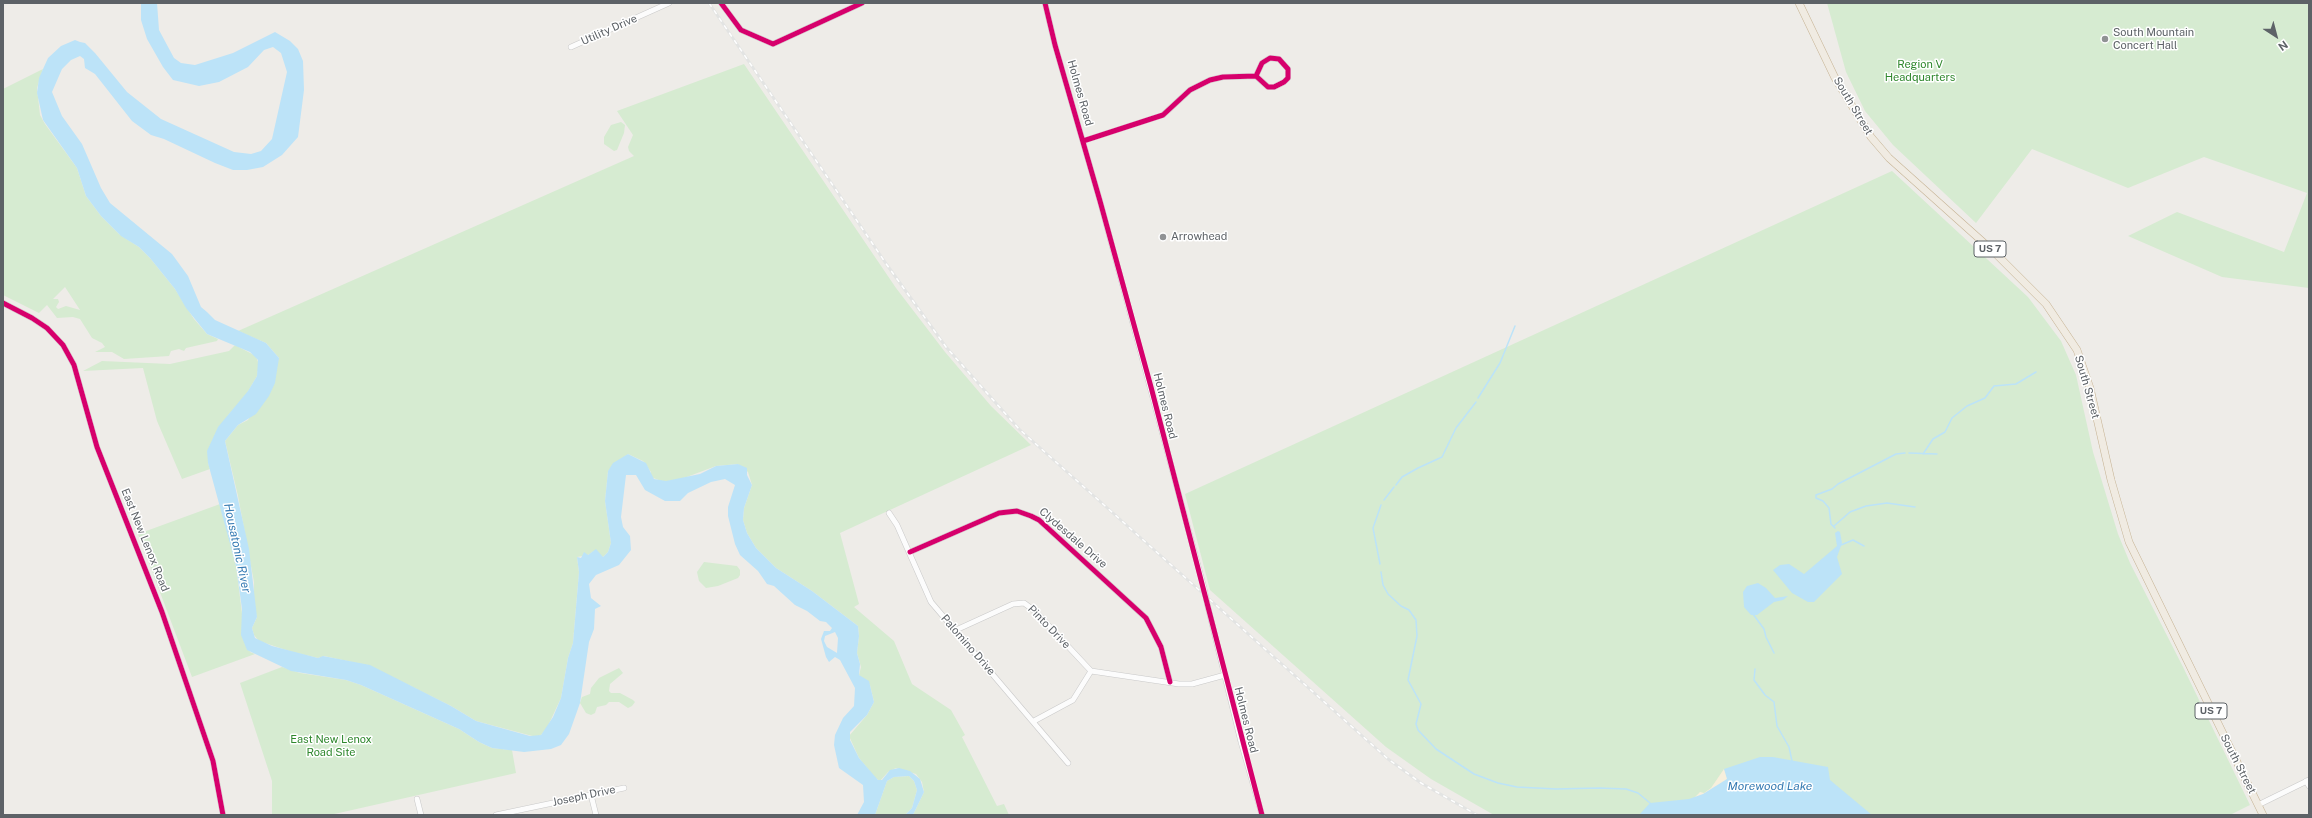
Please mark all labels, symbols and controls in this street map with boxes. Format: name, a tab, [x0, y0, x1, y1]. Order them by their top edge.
street label: Utility Drive	[579, 12, 639, 48]
north arrow	[2256, 16, 2296, 56]
place label: South Mountain Concert Hall	[2113, 26, 2194, 52]
marker: South Mountain Concert Hall	[2100, 34, 2110, 44]
text: N	[2276, 38, 2290, 53]
park label: Region V Headquarters	[1885, 58, 1955, 84]
street label: Holmes Road	[1064, 59, 1096, 127]
street label: South Street	[1831, 75, 1875, 137]
place label: Arrowhead	[1171, 230, 1227, 244]
marker: Arrowhead	[1158, 232, 1168, 242]
road number: US 7	[1974, 241, 2006, 257]
street label: South Street	[2072, 354, 2102, 420]
street label: Holmes Road	[1150, 371, 1180, 441]
street label: East New Lenox Road	[118, 486, 172, 594]
water label: Housatonic River	[220, 502, 254, 594]
street label: Clydesdale Drive	[1036, 505, 1110, 571]
street label: Pinto Drive	[1025, 603, 1073, 651]
street label: Palomino Drive	[938, 612, 998, 678]
street label: Holmes Road	[1231, 685, 1261, 755]
road number: US 7	[2195, 703, 2227, 719]
street label: South Street	[2217, 732, 2259, 796]
park label: East New Lenox Road Site	[290, 733, 372, 759]
water label: Morewood Lake	[1728, 779, 1812, 793]
street label: Joseph Drive	[551, 783, 617, 809]

